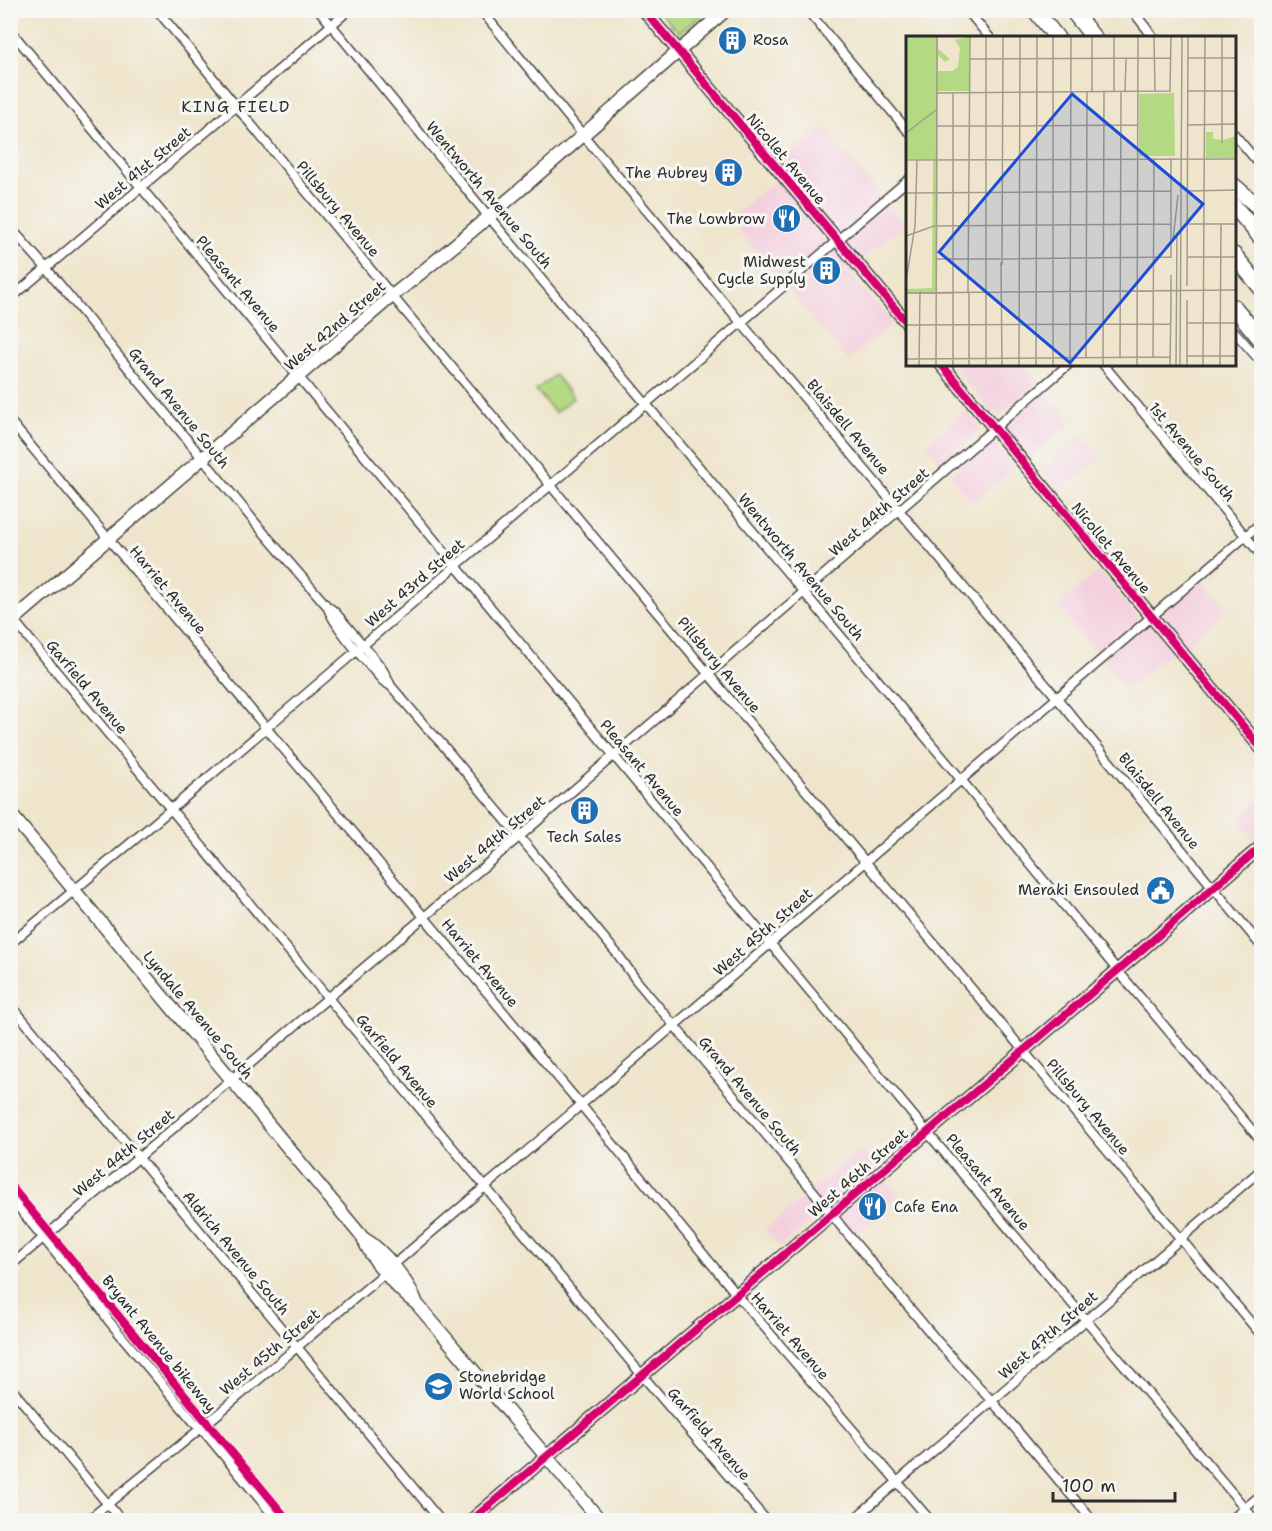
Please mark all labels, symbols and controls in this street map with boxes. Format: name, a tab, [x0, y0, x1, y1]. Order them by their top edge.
building icon: Rosa	[716, 24, 748, 56]
place label: Rosa	[753, 30, 789, 50]
inset map	[906, 36, 1236, 366]
district label: KING FIELD	[181, 96, 291, 117]
street label: Nicollet Avenue	[742, 109, 830, 209]
street label: Wentworth Avenue South	[421, 117, 557, 273]
street label: West 41st Street	[91, 122, 195, 214]
street label: Pillsbury Avenue	[292, 157, 384, 261]
building icon: The Aubrey	[713, 157, 745, 189]
place label: The Aubrey	[625, 163, 708, 183]
restaurant icon: The Lowbrow	[770, 203, 802, 235]
place label: The Lowbrow	[667, 209, 765, 229]
street label: Pleasant Avenue	[191, 231, 285, 337]
place label: Midwest Cycle Supply	[717, 252, 806, 289]
building icon: Midwest Cycle Supply	[811, 255, 843, 287]
street label: West 42nd Street	[280, 276, 390, 376]
street label: Grand Avenue South	[124, 343, 234, 473]
street label: Blaisdell Avenue	[802, 375, 894, 479]
street label: 1st Avenue South	[1144, 398, 1240, 506]
street label: West 44th Street	[825, 463, 933, 561]
street label: Wentworth Avenue South	[733, 489, 869, 645]
street label: Nicollet Avenue	[1067, 498, 1155, 598]
street label: West 43rd Street	[361, 534, 469, 632]
street label: Harriet Avenue	[125, 541, 211, 639]
street label: Pillsbury Avenue	[673, 613, 765, 717]
street label: Garfield Avenue	[42, 636, 132, 738]
street label: Pleasant Avenue	[595, 715, 689, 821]
street label: Blaisdell Avenue	[1114, 749, 1204, 853]
street label: West 44th Street	[440, 791, 550, 887]
building icon: Tech Sales	[568, 794, 600, 826]
place label: Tech Sales	[546, 827, 622, 847]
public building icon: Meraki Ensouled	[1144, 874, 1176, 906]
place label: Meraki Ensouled	[1018, 880, 1139, 900]
street label: West 45th Street	[709, 883, 817, 981]
street label: Harriet Avenue	[437, 914, 523, 1012]
street label: Lyndale Avenue South	[138, 947, 258, 1083]
street label: Garfield Avenue	[352, 1010, 442, 1112]
street label: Grand Avenue South	[694, 1032, 806, 1160]
street label: Pillsbury Avenue	[1042, 1055, 1134, 1159]
street label: West 44th Street	[69, 1105, 179, 1201]
street label: West 46th Street	[804, 1124, 912, 1222]
street label: Pleasant Avenue	[941, 1129, 1035, 1235]
street label: Aldrich Avenue South	[178, 1187, 294, 1319]
restaurant icon: Cafe Ena	[857, 1191, 889, 1223]
place label: Cafe Ena	[894, 1197, 959, 1217]
street label: Bryant Avenue bikeway	[97, 1271, 221, 1417]
street label: West 47th Street	[994, 1286, 1102, 1384]
street label: Harriet Avenue	[746, 1288, 834, 1384]
street label: West 45th Street	[216, 1304, 324, 1400]
place label: Stonebridge World School	[459, 1367, 555, 1404]
school or university icon: Stonebridge World School	[422, 1370, 454, 1402]
street label: Garfield Avenue	[663, 1383, 755, 1485]
scale bar	[1053, 1465, 1174, 1503]
text: 100 m	[1062, 1474, 1116, 1498]

